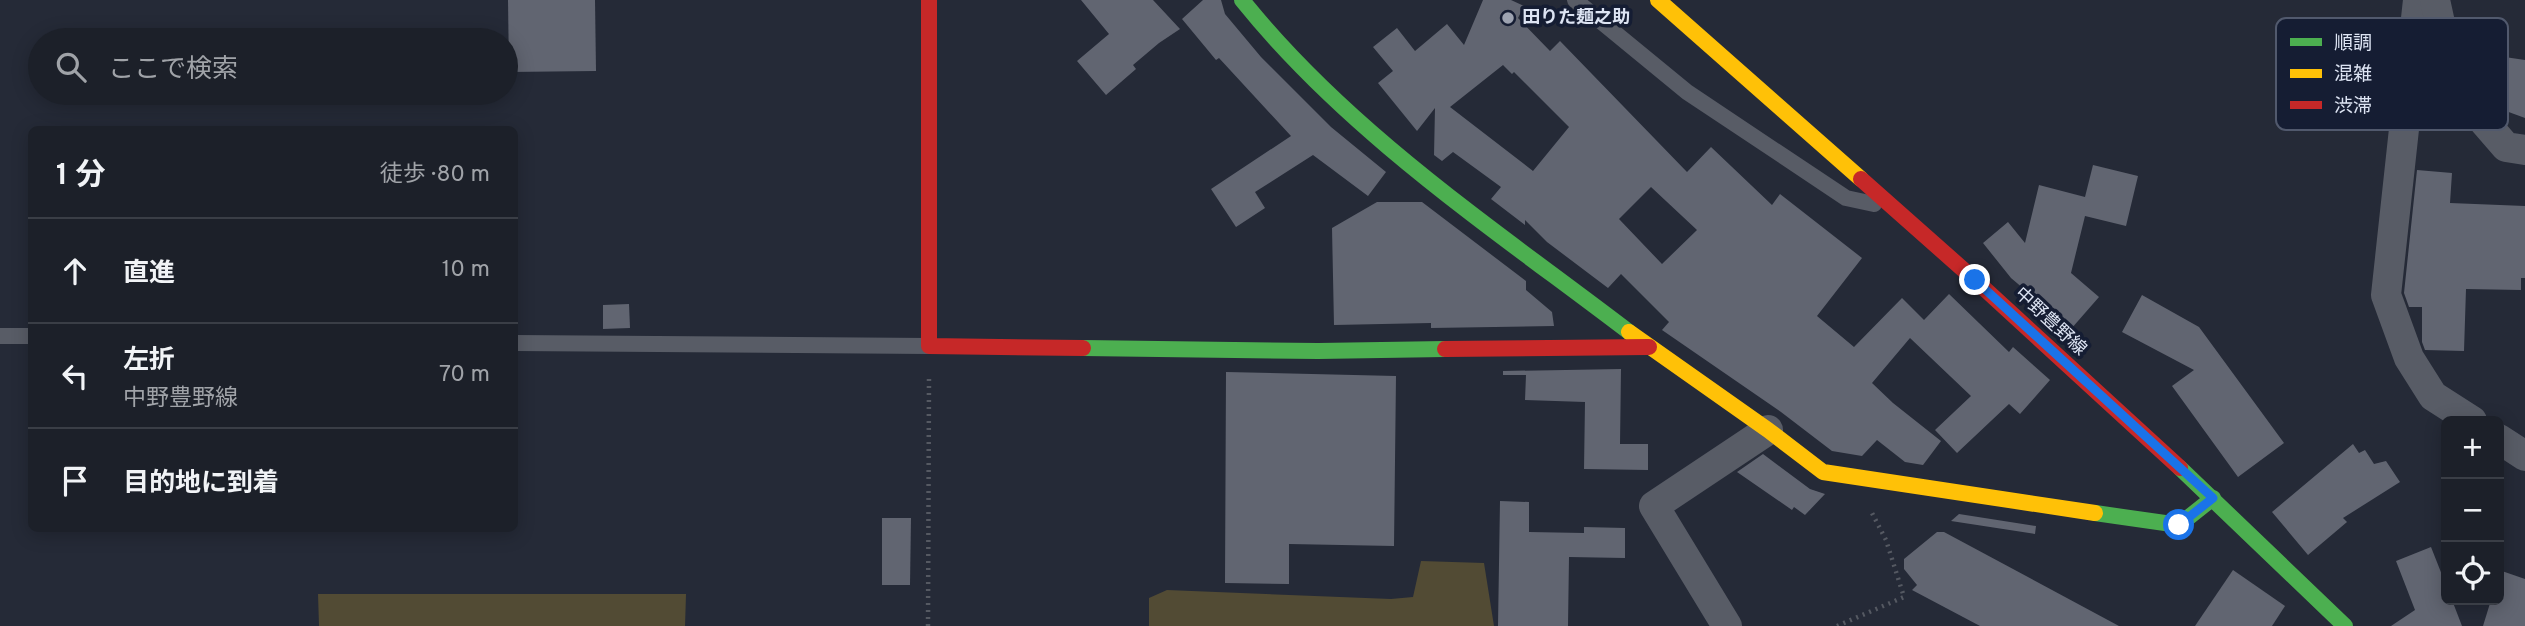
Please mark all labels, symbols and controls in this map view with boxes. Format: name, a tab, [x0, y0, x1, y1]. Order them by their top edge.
place label: 田りた麺之助	[1522, 7, 1630, 30]
marker: 田りた麺之助	[1500, 10, 1516, 26]
legend	[2276, 18, 2508, 130]
search box	[28, 28, 518, 105]
text: 順調	[2334, 32, 2372, 56]
icon: search	[52, 48, 90, 86]
text: ここで検索	[108, 54, 238, 87]
text: 混雑	[2334, 63, 2372, 87]
text: 渋滞	[2334, 95, 2372, 119]
text: 1 分	[56, 158, 106, 195]
text: 徒歩 · 80 m	[380, 161, 490, 190]
icon: ahead	[56, 252, 94, 290]
text: 10 m	[442, 256, 490, 285]
text: 直進	[123, 258, 175, 291]
route end	[1959, 264, 1990, 295]
street label: 中野豊野線	[2009, 283, 2091, 361]
text: 左折	[123, 345, 175, 378]
icon: left	[56, 357, 94, 395]
text: 70 m	[439, 361, 490, 390]
text: 中野豊野線	[123, 385, 238, 414]
map controls	[2441, 416, 2504, 605]
button: +	[2441, 416, 2504, 479]
icon: arrive	[56, 462, 94, 500]
text: 目的地に到着	[123, 468, 279, 501]
button: −	[2441, 479, 2504, 542]
route start	[2163, 509, 2194, 540]
button: locate	[2441, 542, 2504, 605]

